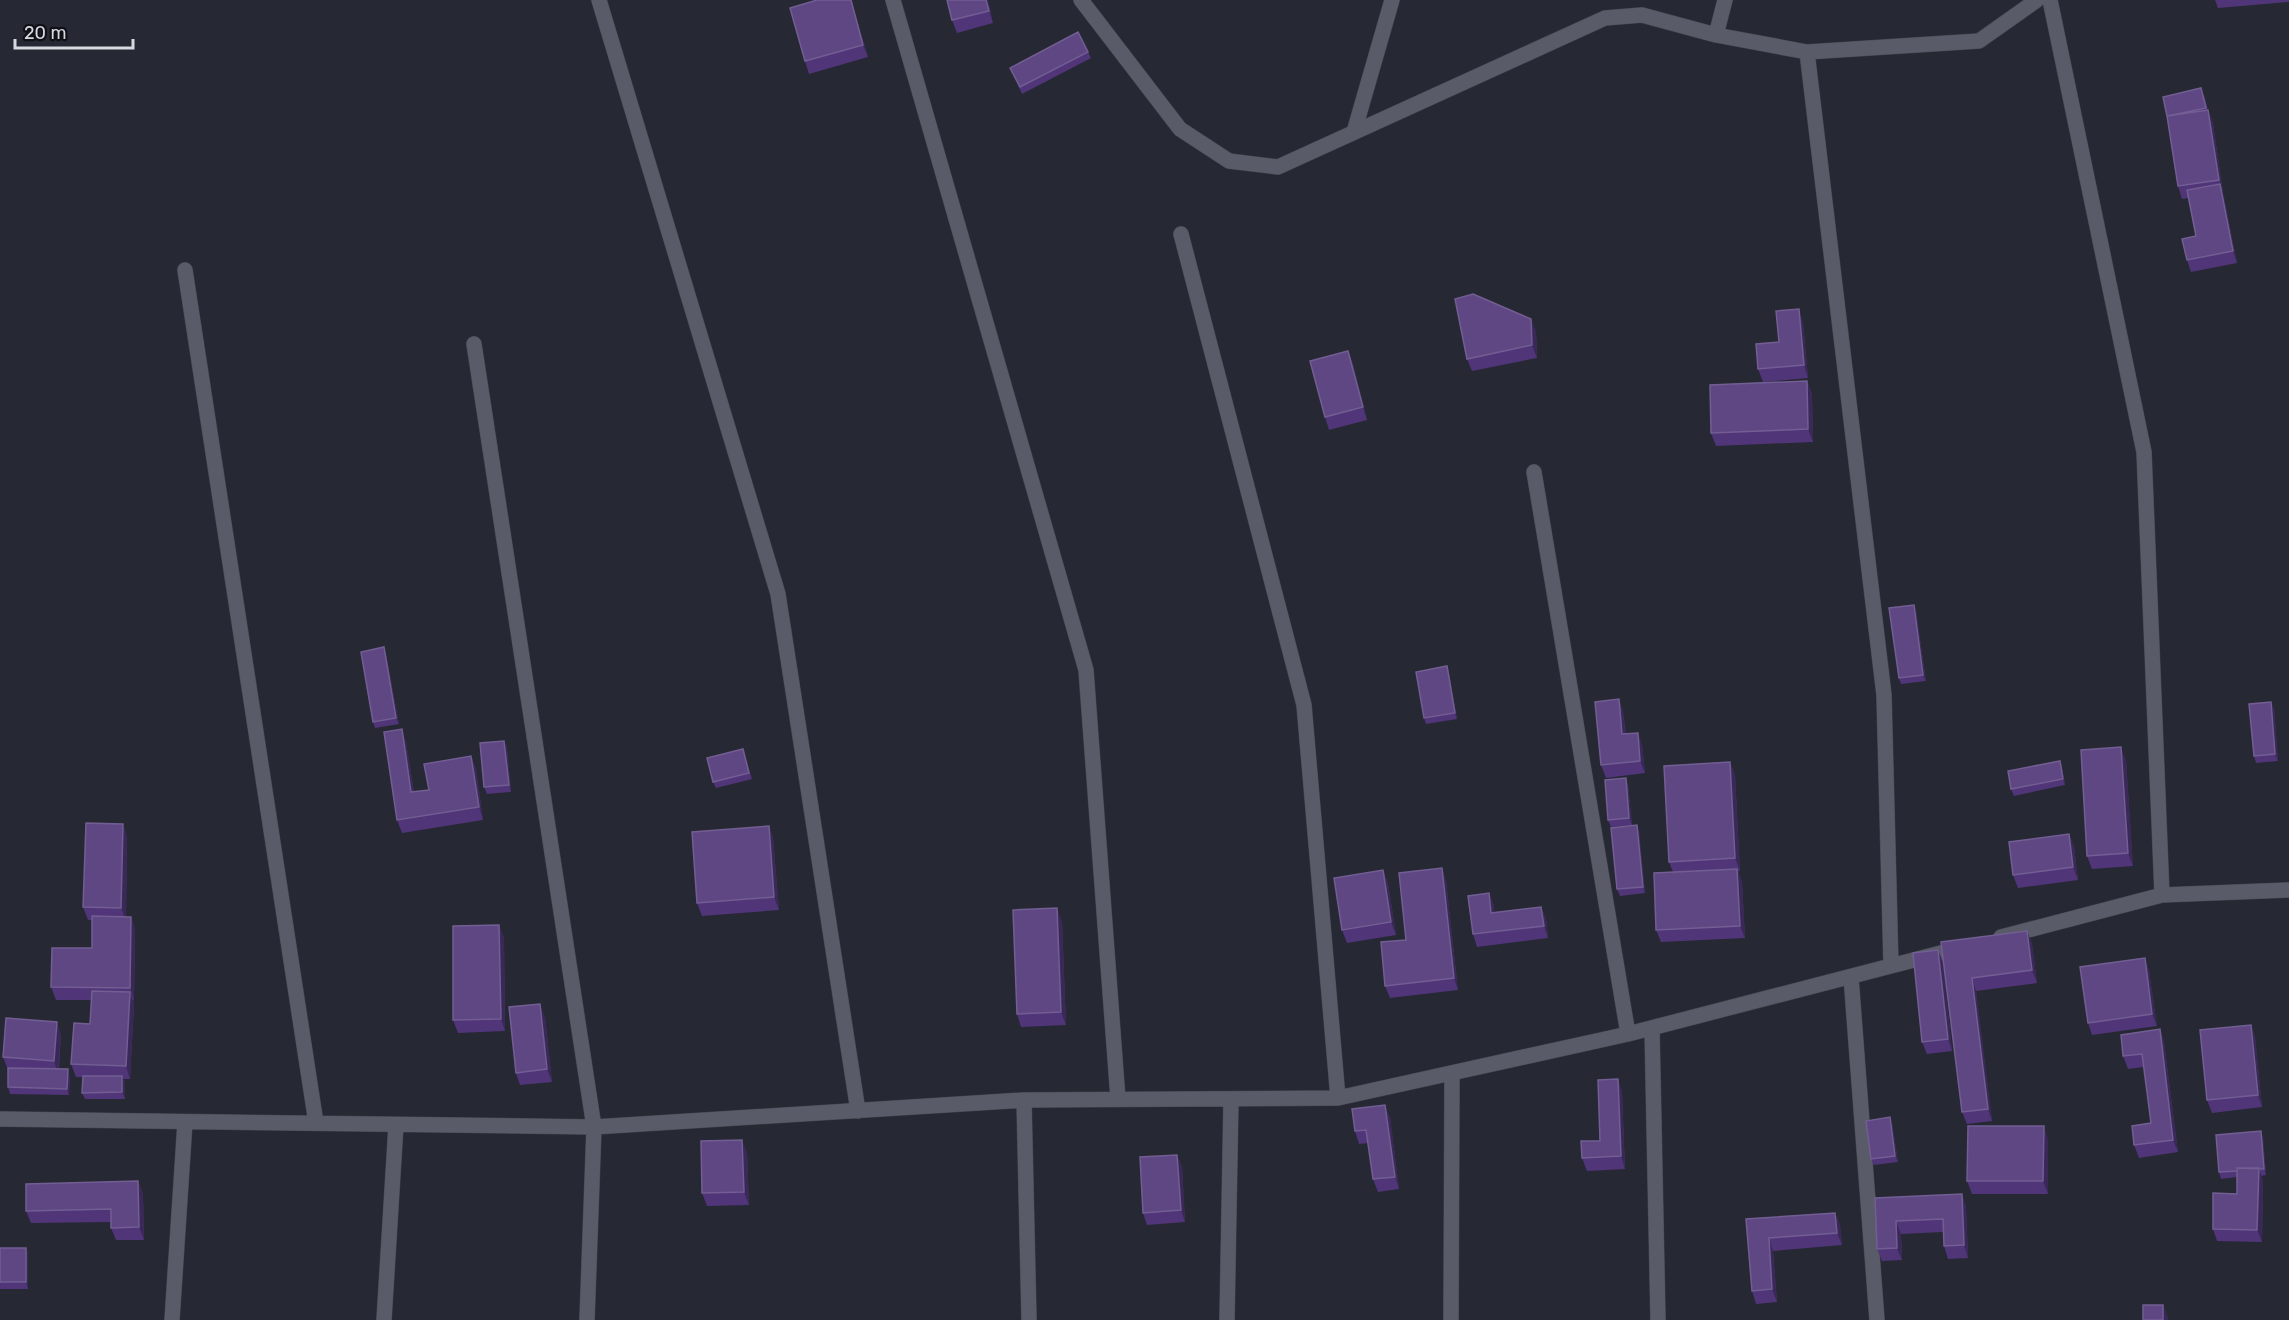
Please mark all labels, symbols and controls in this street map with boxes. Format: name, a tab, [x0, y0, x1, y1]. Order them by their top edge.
scale bar	[15, 12, 134, 50]
text: 20 m	[24, 22, 66, 44]

